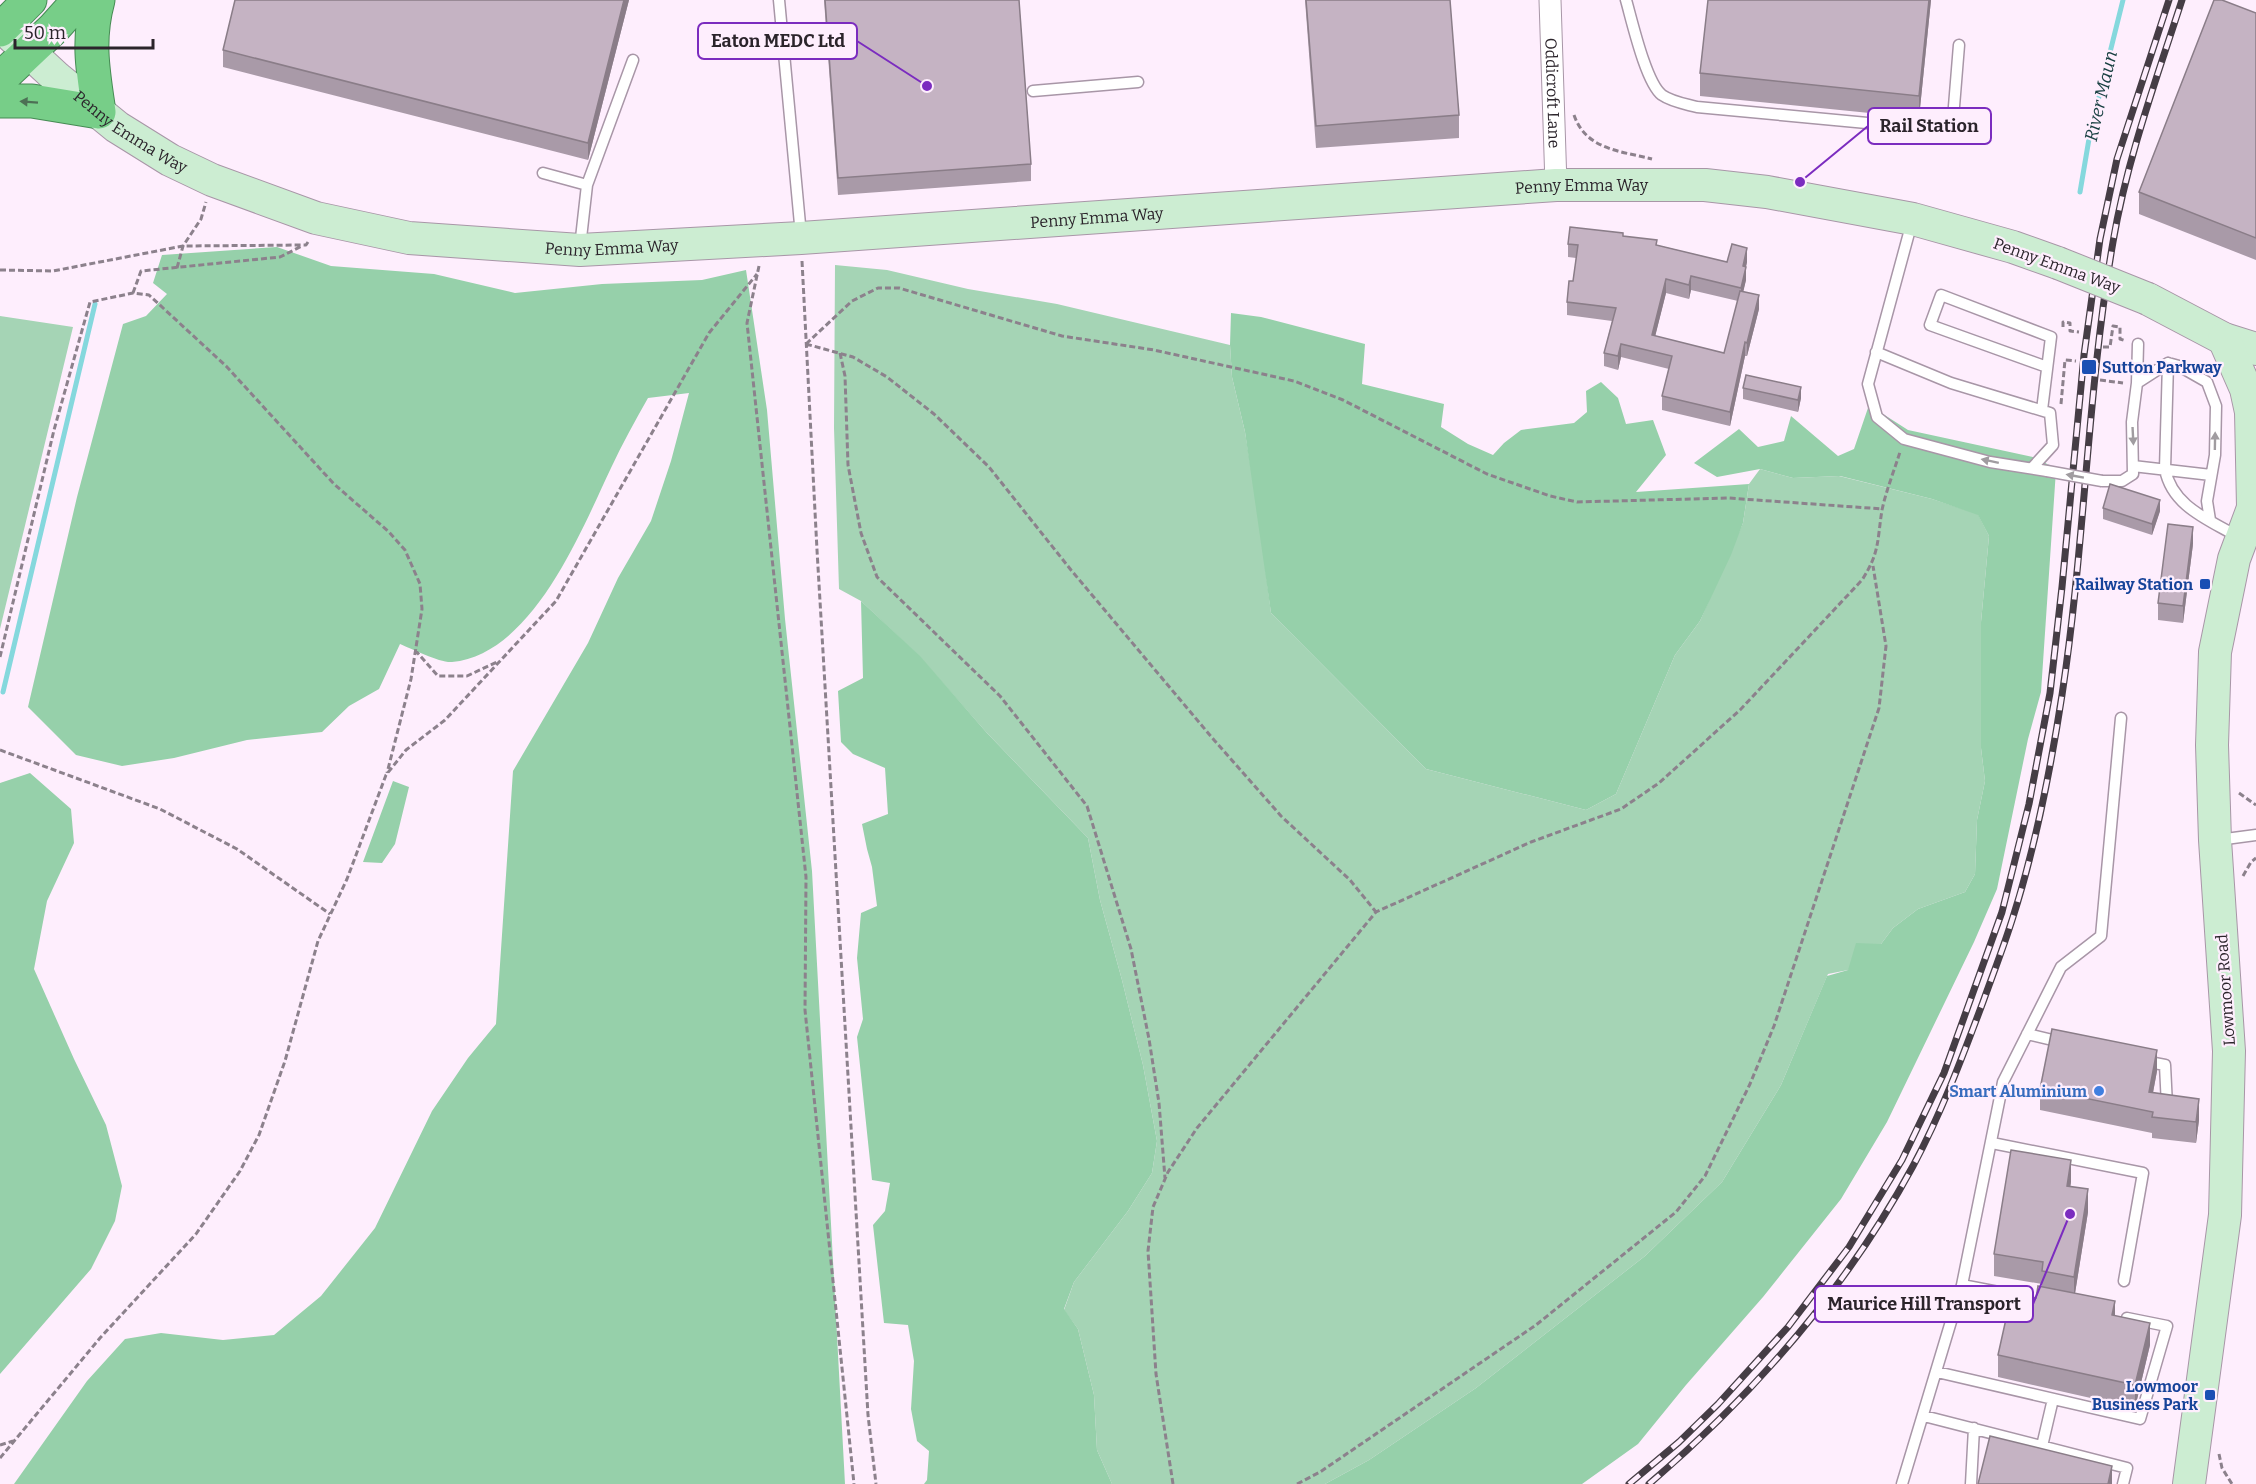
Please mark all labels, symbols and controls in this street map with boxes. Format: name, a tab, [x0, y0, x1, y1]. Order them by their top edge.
scale bar	[15, 12, 153, 50]
text: 50 m	[24, 22, 66, 44]
callout: Eaton MEDC Ltd	[698, 23, 857, 59]
text: Eaton MEDC Ltd	[711, 30, 845, 52]
street label: Oddicroft Lane	[1541, 37, 1564, 149]
water label: River Maun	[2080, 49, 2122, 143]
street label: Penny Emma Way	[70, 87, 191, 177]
one-way arrow	[19, 97, 38, 106]
callout: Rail Station	[1868, 108, 1991, 144]
text: Rail Station	[1879, 115, 1979, 137]
street label: Penny Emma Way	[1514, 176, 1649, 198]
street label: Penny Emma Way	[1029, 204, 1165, 232]
street label: Penny Emma Way	[1991, 234, 2123, 297]
street label: Penny Emma Way	[544, 236, 679, 260]
marker: Sutton Parkway	[2080, 358, 2098, 376]
place label: Sutton Parkway	[2102, 358, 2222, 377]
one-way arrow	[2128, 427, 2137, 446]
one-way arrow	[2210, 432, 2220, 451]
one-way arrow	[1980, 456, 1999, 465]
one-way arrow	[2065, 471, 2084, 480]
place label: Railway Station	[2075, 575, 2194, 594]
marker: Railway Station	[2198, 577, 2212, 591]
street label: Lowmoor Road	[2212, 933, 2239, 1046]
place label: Smart Aluminium	[1949, 1082, 2088, 1101]
marker: Smart Aluminium	[2092, 1084, 2106, 1098]
callout: Maurice Hill Transport	[1815, 1286, 2033, 1322]
text: Maurice Hill Transport	[1827, 1293, 2021, 1315]
place label: Lowmoor Business Park	[2092, 1377, 2198, 1414]
marker: Lowmoor Business Park	[2203, 1388, 2217, 1402]

